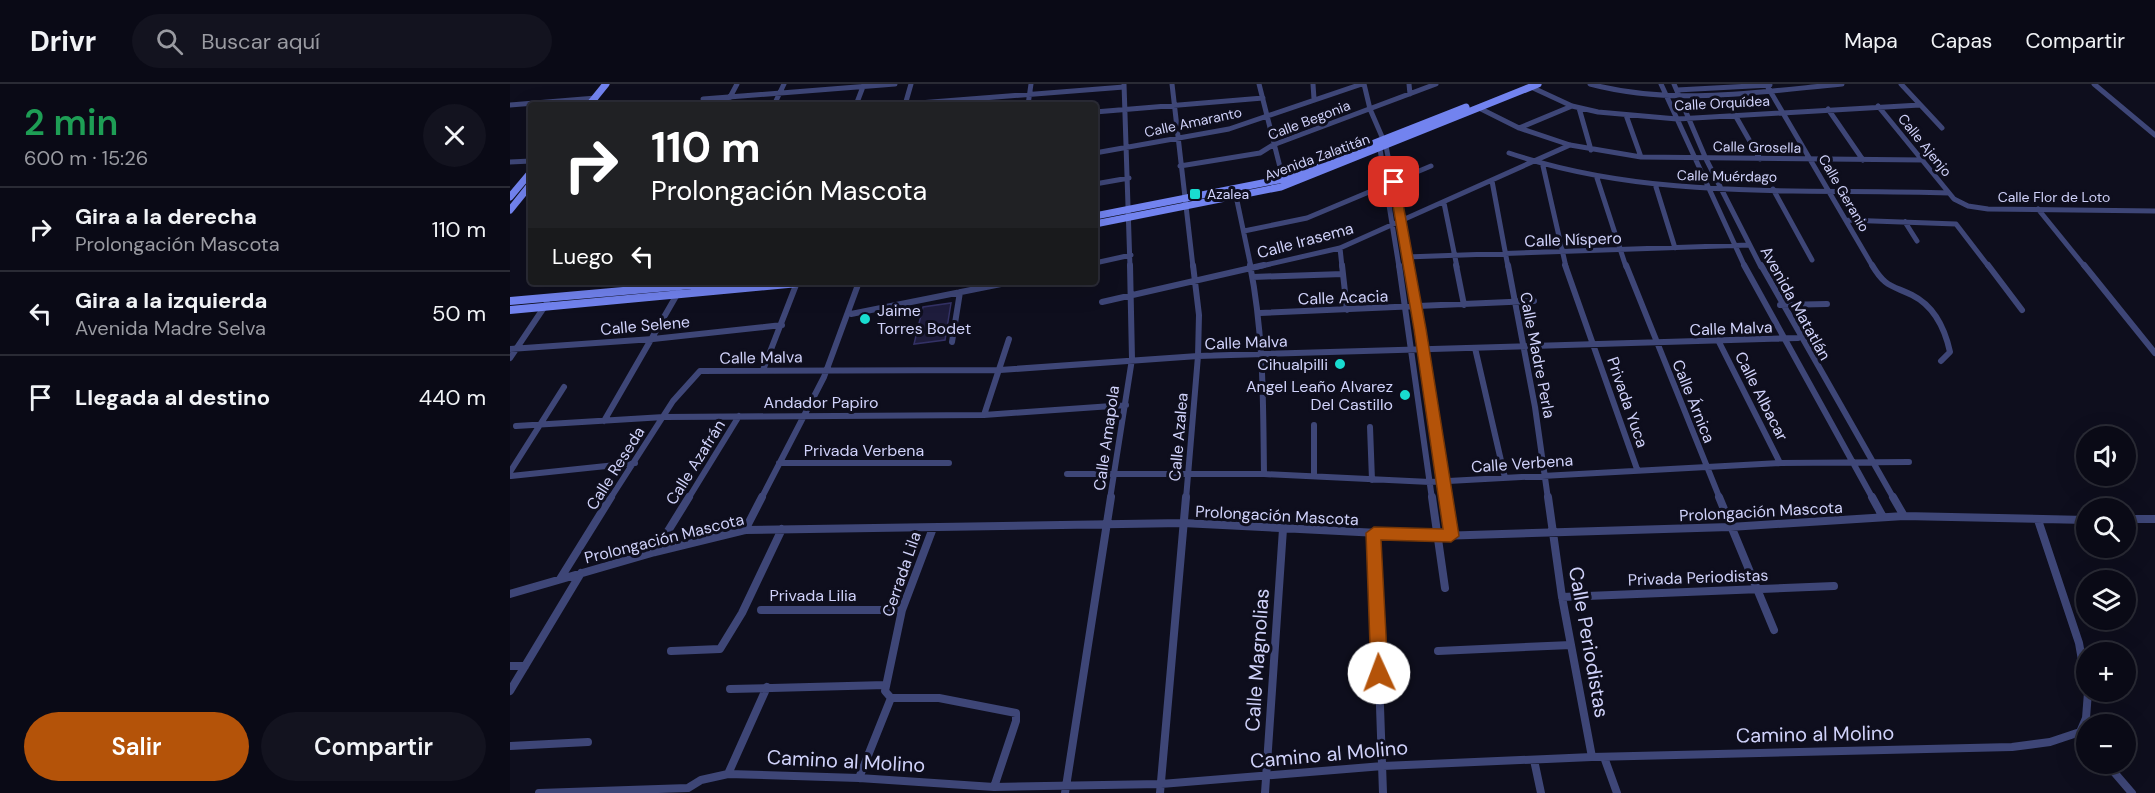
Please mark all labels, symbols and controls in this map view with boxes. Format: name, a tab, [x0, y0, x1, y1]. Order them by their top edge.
search box	[132, 14, 552, 68]
text: Drivr	[30, 23, 96, 60]
icon: search	[153, 25, 186, 58]
text: Buscar aquí	[201, 27, 320, 56]
text: Mapa	[1844, 27, 1898, 55]
text: Capas	[1931, 27, 1992, 55]
text: Compartir	[2025, 27, 2125, 55]
street label: Calle Orquídea	[1674, 92, 1770, 114]
street label: Calle Begonia	[1265, 96, 1353, 144]
text: 2 min	[24, 99, 118, 146]
street label: Calle Amaranto	[1143, 103, 1243, 141]
button: close	[423, 104, 486, 167]
street label: Calle Ajenjo	[1894, 110, 1956, 180]
text: 110 m	[651, 120, 761, 175]
icon: right	[552, 126, 630, 204]
street label: Avenida Zalatitán	[1262, 130, 1372, 184]
street label: Calle Grosella	[1713, 137, 1801, 157]
text: 600 m · 15:26	[24, 145, 148, 171]
street label: Calle Geranio	[1815, 151, 1873, 235]
pin	[1368, 156, 1419, 207]
icon: arrive	[1377, 165, 1410, 198]
street label: Calle Muérdago	[1677, 166, 1777, 186]
text: Prolongación Mascota	[651, 173, 927, 208]
place label: Azalea	[1207, 185, 1249, 203]
marker: Azalea	[1188, 187, 1202, 201]
street label: Calle Flor de Loto	[1998, 188, 2110, 206]
text: Gira a la derecha	[75, 202, 257, 231]
icon: right	[24, 213, 57, 246]
text: 110 m	[432, 215, 486, 244]
street label: Calle Irasema	[1255, 218, 1356, 263]
street label: Calle Níspero	[1524, 227, 1622, 252]
text: Prolongación Mascota	[75, 231, 280, 257]
icon: left	[626, 240, 659, 273]
text: Luego	[552, 242, 614, 271]
street label: Avenida Matatlán	[1756, 242, 1836, 364]
street label: Calle Acacia	[1297, 285, 1389, 310]
text: Gira a la izquierda	[75, 286, 267, 315]
street label: Calle Madre Perla	[1515, 290, 1560, 420]
icon: left	[24, 297, 57, 330]
text: 50 m	[432, 299, 486, 328]
place label: Jaime Torres Bodet	[877, 300, 971, 339]
street label: Calle Selene	[599, 311, 691, 340]
marker: Jaime Torres Bodet	[858, 312, 872, 326]
text: Avenida Madre Selva	[75, 315, 266, 341]
street label: Calle Malva	[1689, 317, 1773, 340]
street label: Calle Malva	[1204, 331, 1288, 354]
street label: Calle Malva	[719, 346, 803, 369]
street label: Calle Albacar	[1730, 348, 1793, 444]
place label: Cihualpilli	[1257, 354, 1328, 375]
street label: Privada Yuca	[1602, 354, 1653, 450]
street label: Calle Árnica	[1667, 356, 1720, 446]
marker: Cihualpilli	[1333, 357, 1347, 371]
place label: Angel Leaño Alvarez Del Castillo	[1246, 376, 1393, 415]
icon: arrive	[24, 381, 57, 414]
text: Llegada al destino	[75, 383, 270, 412]
text: 440 m	[419, 383, 486, 412]
street label: Calle Amapola	[1089, 384, 1124, 492]
marker: Angel Leaño Alvarez Del Castillo	[1398, 388, 1412, 402]
street label: Andador Papiro	[764, 392, 878, 413]
street label: Calle Azalea	[1164, 392, 1193, 482]
street label: Calle Azafrán	[661, 416, 730, 509]
street label: Calle Reseda	[581, 423, 649, 514]
map controls	[2076, 426, 2136, 774]
button: sound	[2076, 426, 2136, 486]
street label: Privada Verbena	[804, 440, 924, 461]
street label: Calle Verbena	[1470, 449, 1574, 478]
street label: Prolongación Mascota	[1679, 497, 1843, 526]
button: search	[2076, 498, 2136, 558]
street label: Prolongación Mascota	[1195, 501, 1359, 530]
street label: Prolongación Mascota	[582, 508, 746, 568]
street label: Cerrada Lila	[877, 529, 926, 619]
street label: Calle Periodistas	[1563, 564, 1615, 720]
street label: Privada Periodistas	[1627, 565, 1769, 590]
button: layers	[2076, 570, 2136, 630]
street label: Privada Lilia	[769, 585, 857, 606]
street label: Calle Magnolias	[1239, 588, 1275, 732]
position arrow	[1347, 641, 1411, 705]
button: +	[2076, 642, 2136, 702]
button: Salir	[24, 712, 249, 781]
button: Compartir	[261, 712, 486, 781]
button: −	[2076, 714, 2136, 774]
street label: Camino al Molino	[1736, 720, 1894, 748]
street label: Camino al Molino	[1249, 734, 1409, 774]
street label: Camino al Molino	[766, 744, 926, 778]

